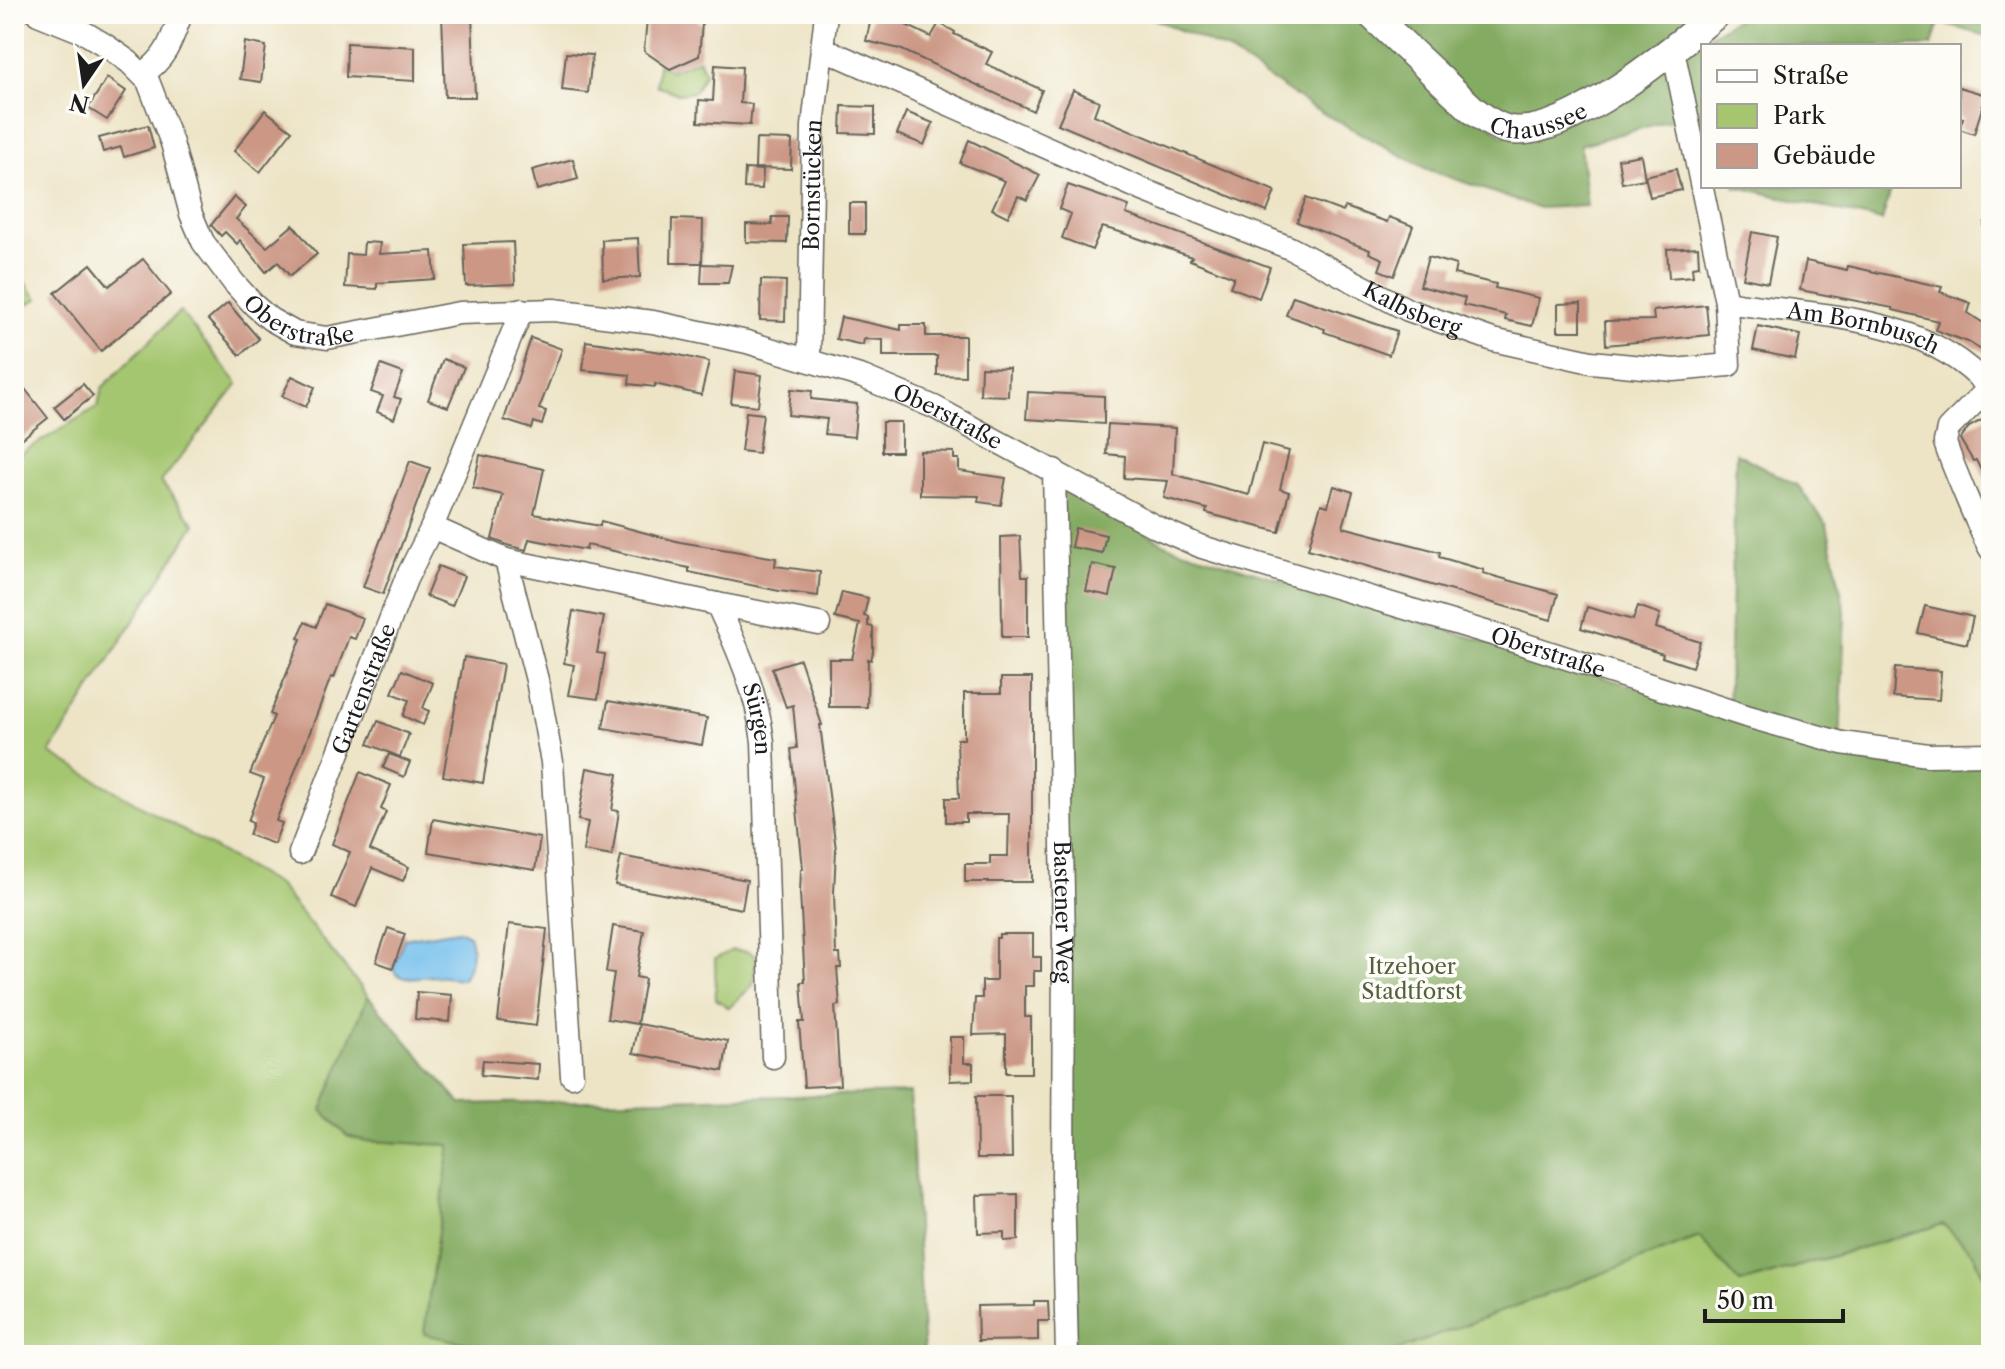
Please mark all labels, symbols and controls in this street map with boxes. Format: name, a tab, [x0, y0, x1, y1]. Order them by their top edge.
north arrow	[44, 44, 124, 124]
legend	[1701, 44, 1961, 188]
text: Straße	[1773, 61, 1849, 90]
text: N	[67, 88, 92, 118]
street label: Chaussee	[1486, 97, 1591, 144]
text: Park	[1773, 101, 1826, 130]
street label: Bornstücken	[797, 117, 827, 251]
text: Gebäude	[1773, 141, 1876, 170]
street label: Kalbsberg	[1359, 275, 1466, 341]
street label: Oberstraße	[238, 289, 356, 351]
street label: Am Bornbusch	[1785, 297, 1944, 360]
street label: Oberstraße	[889, 378, 1007, 455]
street label: Gartenstraße	[326, 620, 401, 758]
street label: Oberstraße	[1488, 621, 1609, 683]
street label: Sürgen	[737, 679, 777, 756]
street label: Bastener Weg	[1048, 840, 1078, 984]
park label: Itzehoer Stadtforst	[1361, 953, 1463, 1005]
scale bar	[1705, 1273, 1843, 1323]
text: 50 m	[1717, 1286, 1774, 1315]

